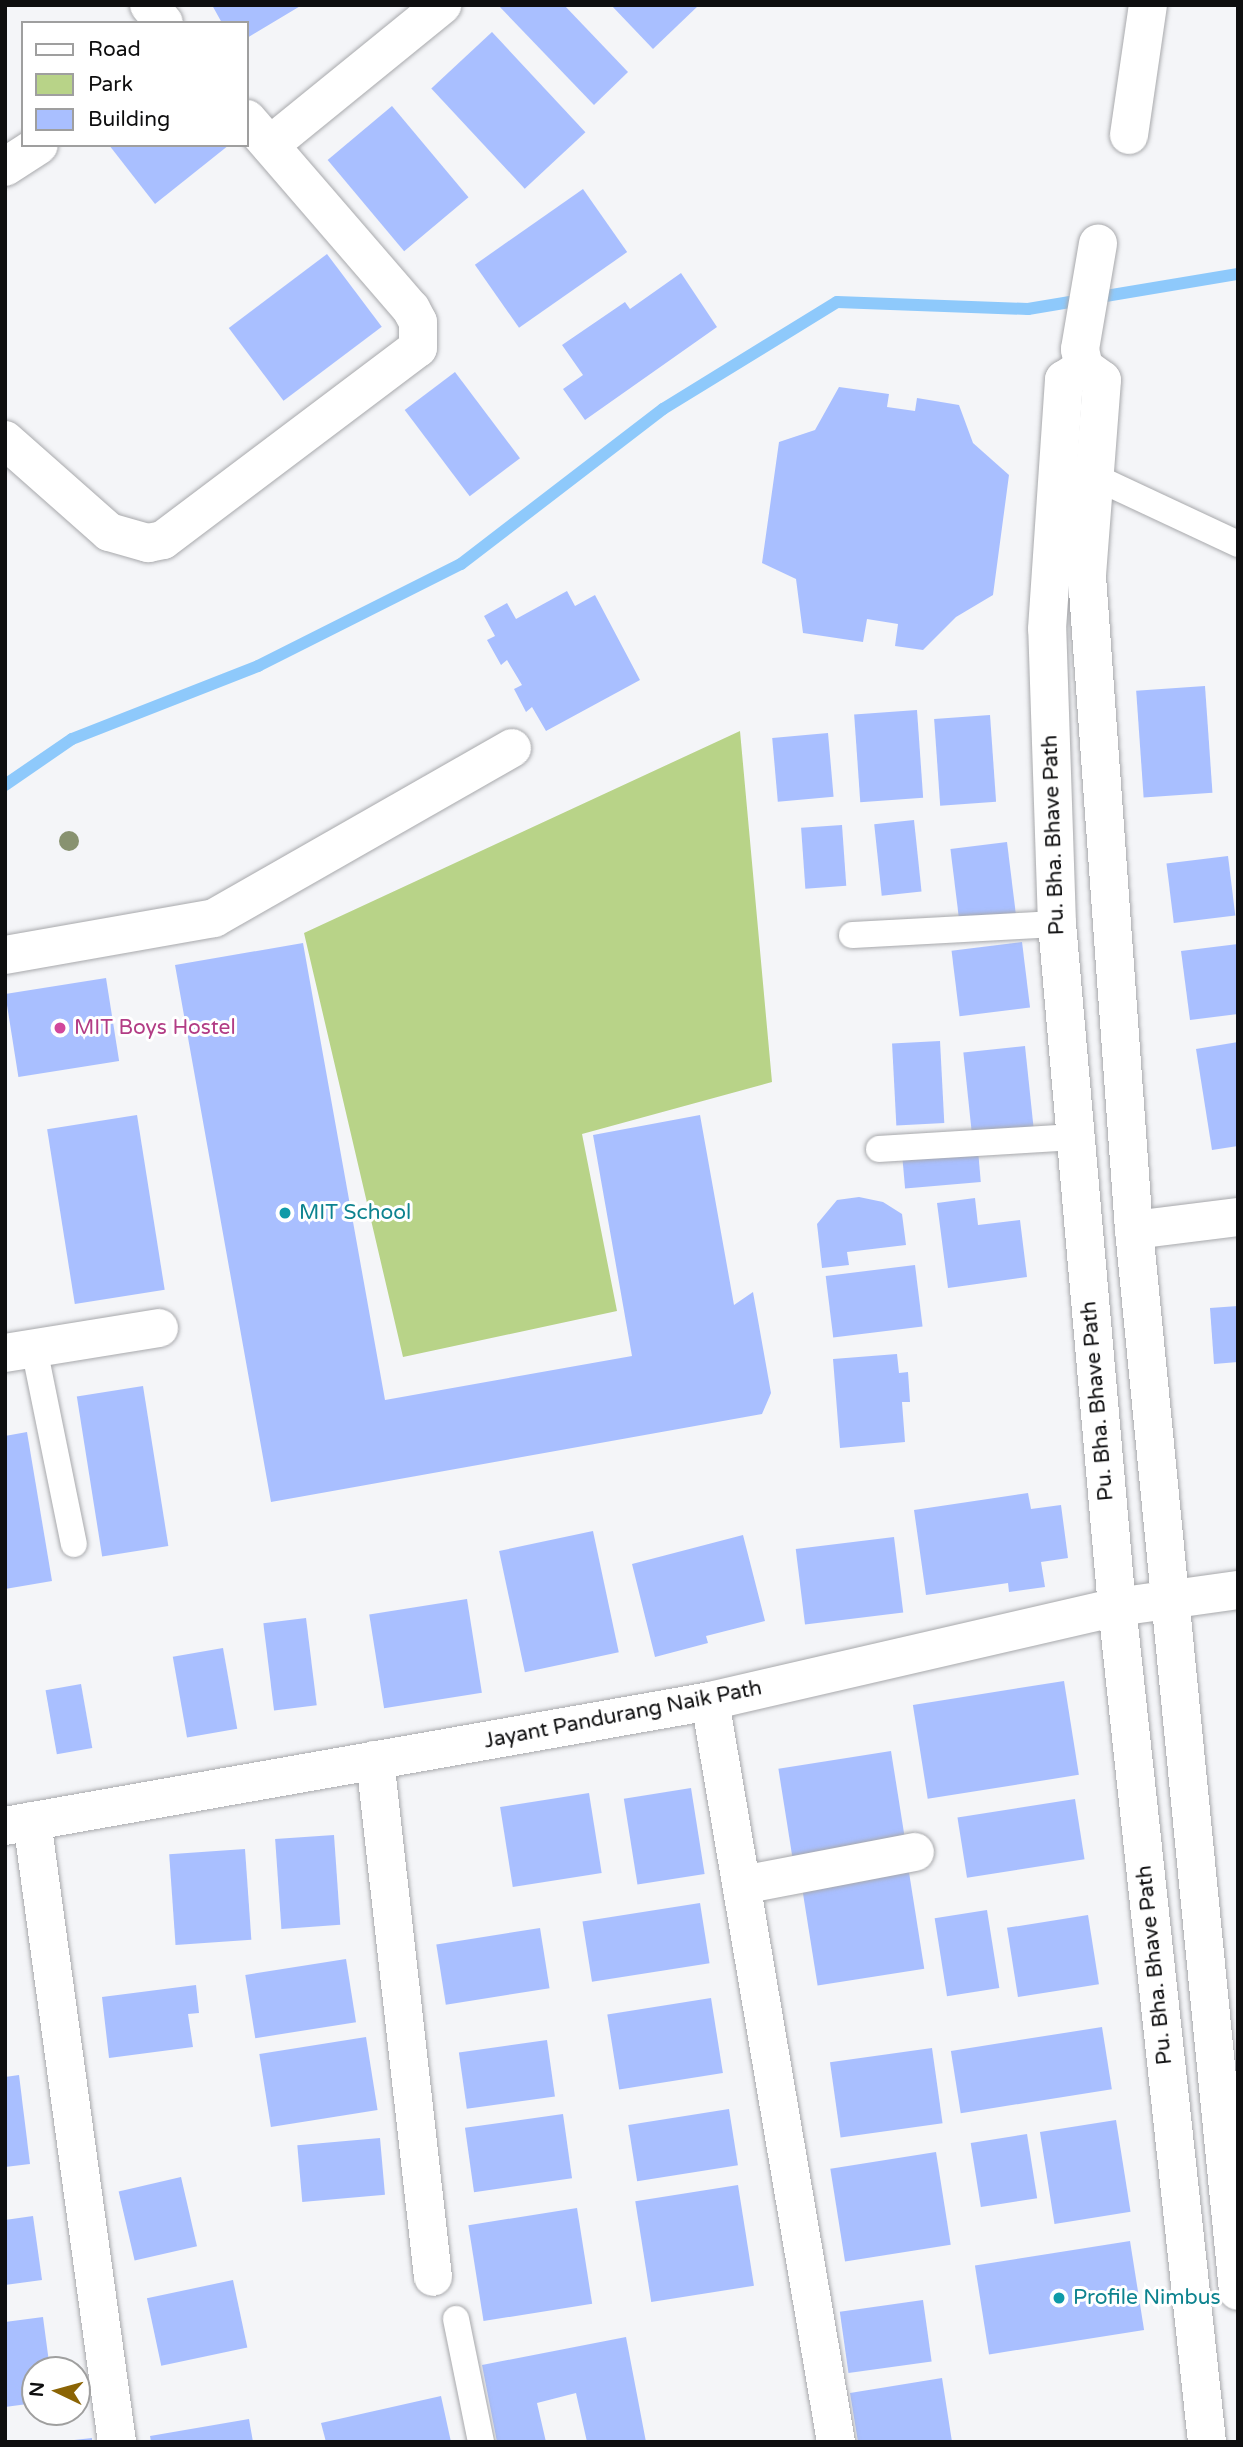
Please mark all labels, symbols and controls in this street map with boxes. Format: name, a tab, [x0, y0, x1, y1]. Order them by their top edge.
legend	[21, 21, 248, 147]
text: Road	[88, 37, 141, 62]
text: Park	[88, 72, 133, 97]
text: Building	[88, 107, 170, 132]
street label: Pu. Bha. Bhave Path	[1038, 734, 1070, 936]
place label: MIT Boys Hostel	[74, 1015, 236, 1041]
marker: MIT Boys Hostel	[52, 1020, 68, 1036]
place label: MIT School	[299, 1200, 411, 1226]
marker: MIT School	[277, 1205, 293, 1221]
street label: Pu. Bha. Bhave Path	[1077, 1300, 1119, 1502]
street label: Jayant Pandurang Naik Path	[482, 1676, 764, 1754]
street label: Pu. Bha. Bhave Path	[1132, 1864, 1178, 2066]
place label: Profile Nimbus	[1073, 2285, 1221, 2311]
marker: Profile Nimbus	[1051, 2290, 1067, 2306]
north arrow	[21, 2356, 91, 2426]
text: N	[25, 2381, 49, 2398]

